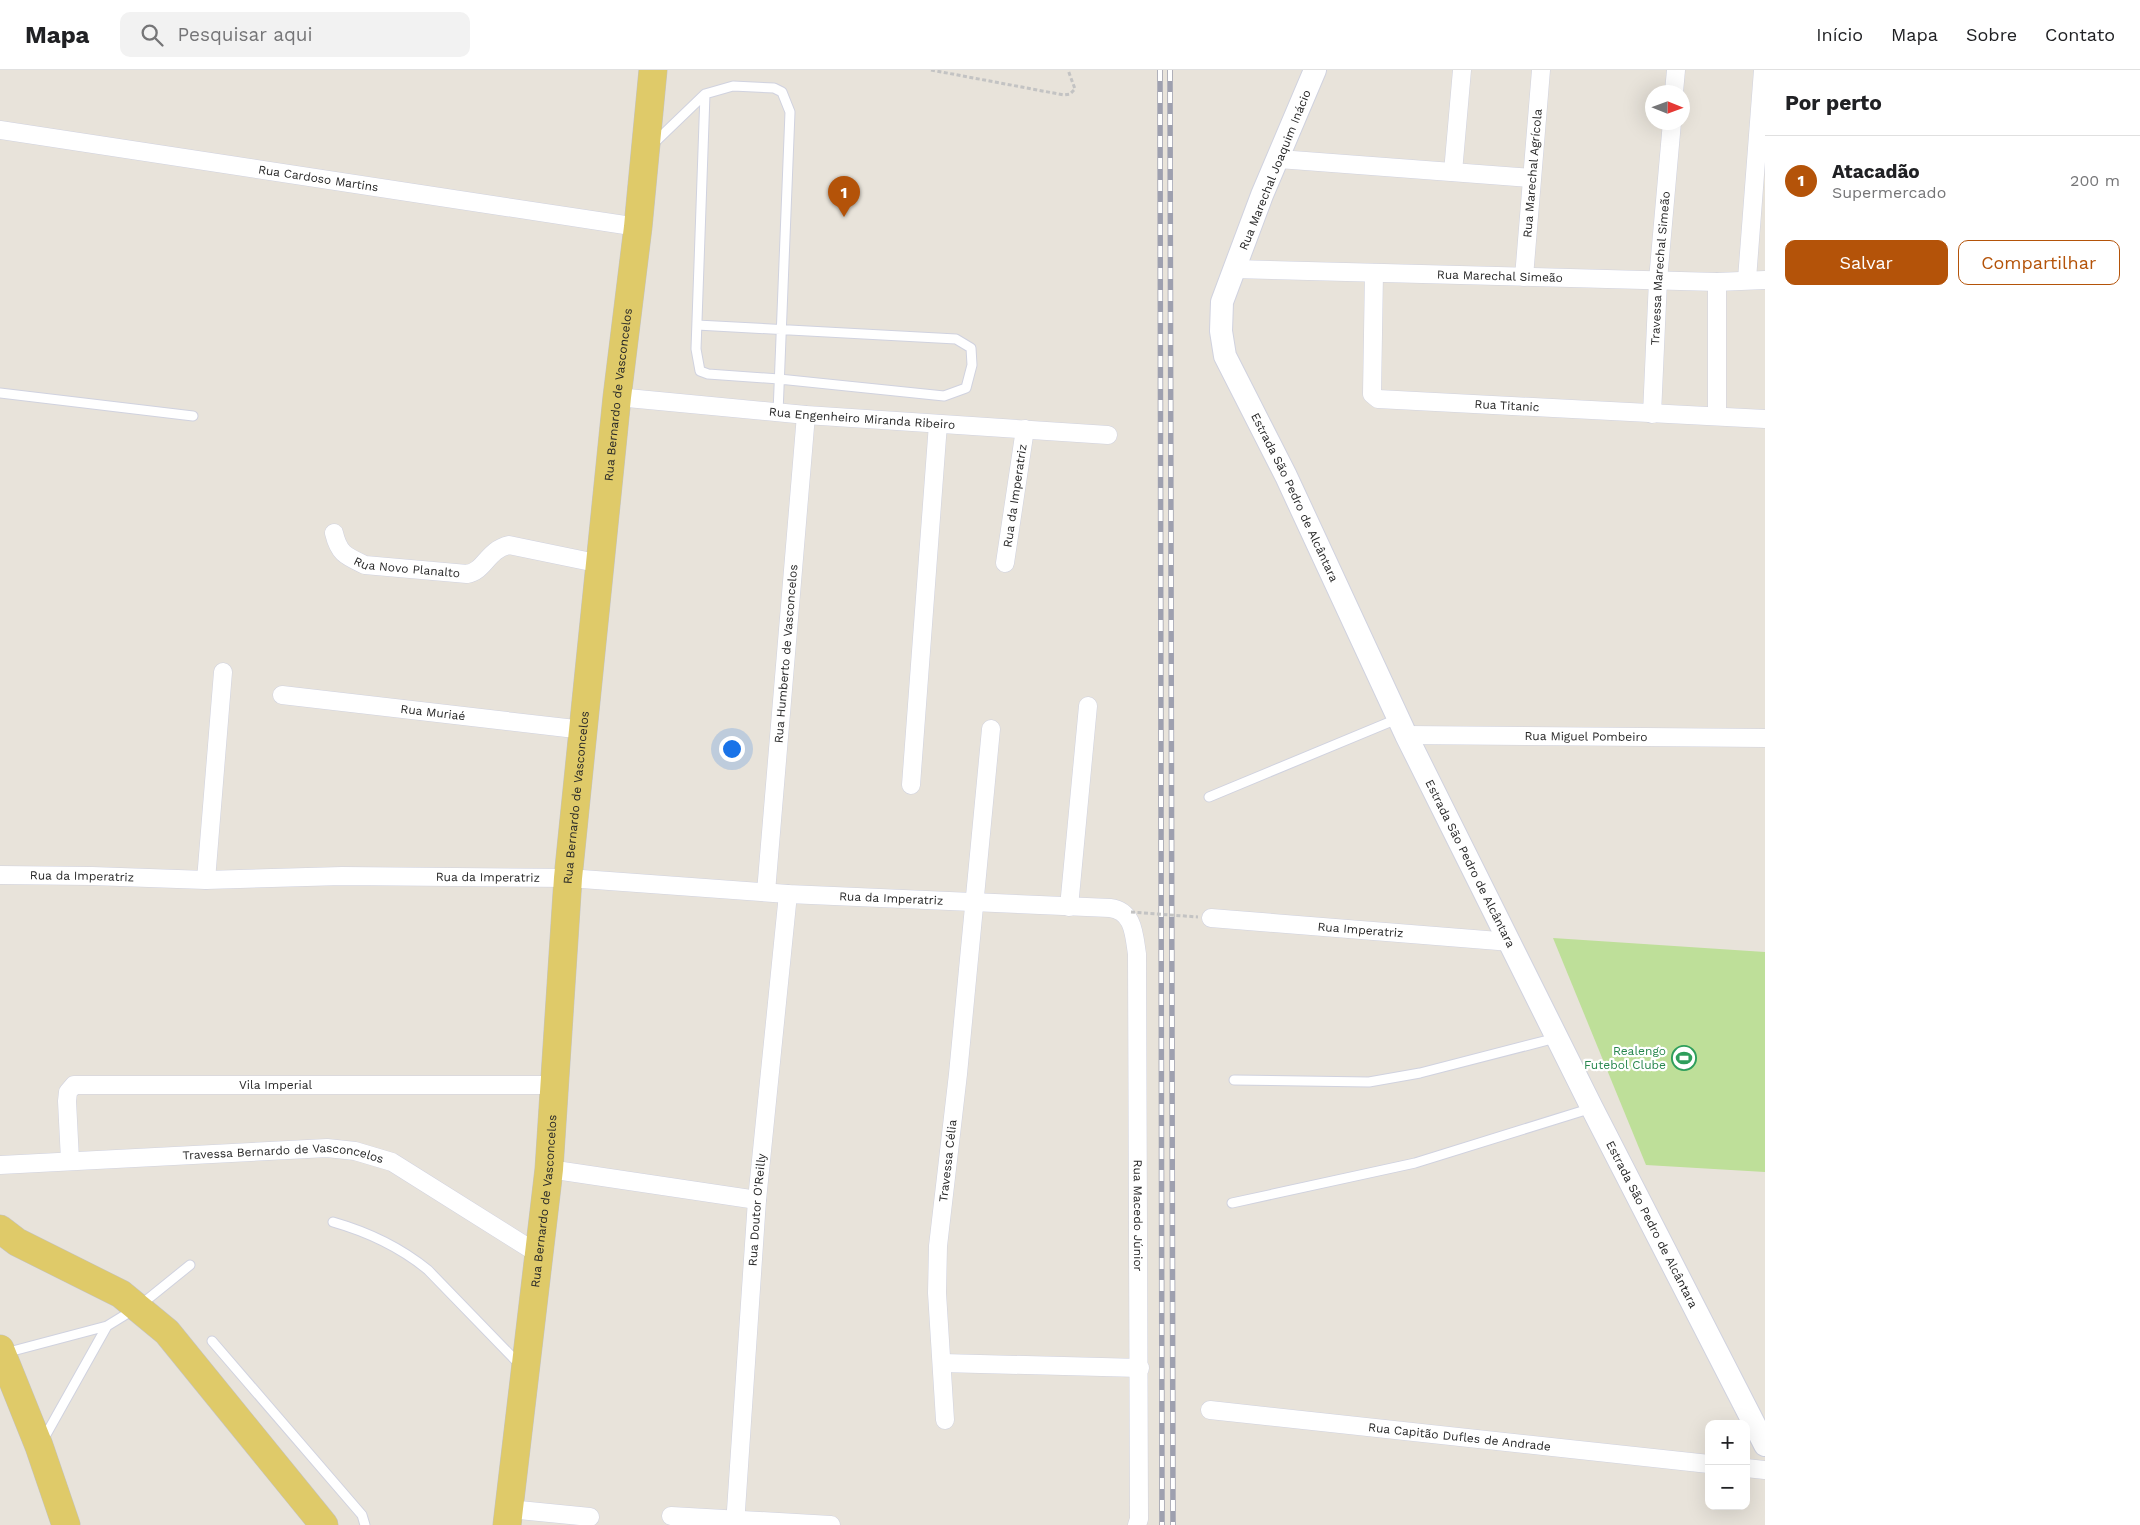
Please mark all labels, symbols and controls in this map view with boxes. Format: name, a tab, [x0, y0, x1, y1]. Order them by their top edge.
search box	[120, 12, 470, 57]
text: Mapa	[25, 21, 90, 49]
icon: search	[138, 21, 166, 49]
text: Pesquisar aqui	[178, 23, 313, 46]
text: Início	[1816, 24, 1863, 45]
text: Mapa	[1891, 24, 1938, 45]
text: Sobre	[1966, 24, 2017, 45]
text: Contato	[2045, 24, 2115, 45]
north arrow	[1645, 85, 1690, 130]
street label: Rua Marechal Joaquim Inácio	[1236, 88, 1314, 252]
text: Por perto	[1785, 90, 1882, 115]
street label: Rua Marechal Agrícola	[1520, 108, 1545, 238]
text: Atacadão	[1832, 160, 1920, 183]
street label: Rua Cardoso Martins	[257, 162, 379, 194]
text: 1	[1798, 171, 1804, 190]
text: 200 m	[2070, 171, 2120, 190]
pin: 1	[828, 176, 860, 217]
text: Supermercado	[1832, 183, 1946, 202]
street label: Travessa Marechal Simeão	[1648, 191, 1673, 346]
button: Salvar	[1785, 240, 1948, 285]
button: Compartilhar	[1958, 240, 2120, 285]
street label: Rua Marechal Simeão	[1437, 267, 1563, 285]
street label: Rua Bernardo de Vasconcelos	[601, 307, 635, 482]
street label: Rua Titanic	[1474, 397, 1540, 414]
street label: Rua Engenheiro Miranda Ribeiro	[768, 405, 956, 432]
street label: Estrada São Pedro de Alcântara	[1248, 410, 1341, 584]
street label: Rua da Imperatriz	[1000, 443, 1030, 548]
street label: Rua Novo Planalto	[351, 554, 461, 580]
street label: Rua Humberto de Vasconcelos	[772, 564, 800, 744]
street label: Rua Muriaé	[400, 702, 466, 723]
street label: Rua Bernardo de Vasconcelos	[561, 710, 592, 885]
street label: Rua Miguel Pombeiro	[1524, 729, 1647, 744]
your location	[719, 736, 745, 762]
street label: Estrada São Pedro de Alcântara	[1422, 777, 1518, 950]
street label: Rua da Imperatriz	[30, 868, 134, 884]
street label: Rua da Imperatriz	[436, 870, 540, 885]
street label: Rua da Imperatriz	[839, 889, 944, 908]
street label: Rua Imperatriz	[1317, 920, 1404, 940]
place label: Realengo Futebol Clube	[1584, 1044, 1666, 1072]
sports icon: Realengo Futebol Clube	[1671, 1045, 1697, 1071]
street label: Vila Imperial	[239, 1078, 313, 1092]
street label: Rua Bernardo de Vasconcelos	[528, 1114, 560, 1288]
street label: Travessa Célia	[936, 1119, 960, 1203]
street label: Estrada São Pedro de Alcântara	[1603, 1138, 1701, 1310]
street label: Travessa Bernardo de Vasconcelos	[182, 1141, 385, 1166]
street label: Rua Doutor O'Reilly	[746, 1152, 769, 1267]
street label: Rua Macedo Júnior	[1131, 1160, 1145, 1272]
street label: Rua Capitão Dufles de Andrade	[1368, 1420, 1552, 1454]
map controls	[1705, 1420, 1750, 1510]
button: +	[1705, 1420, 1750, 1465]
button: −	[1705, 1465, 1750, 1510]

